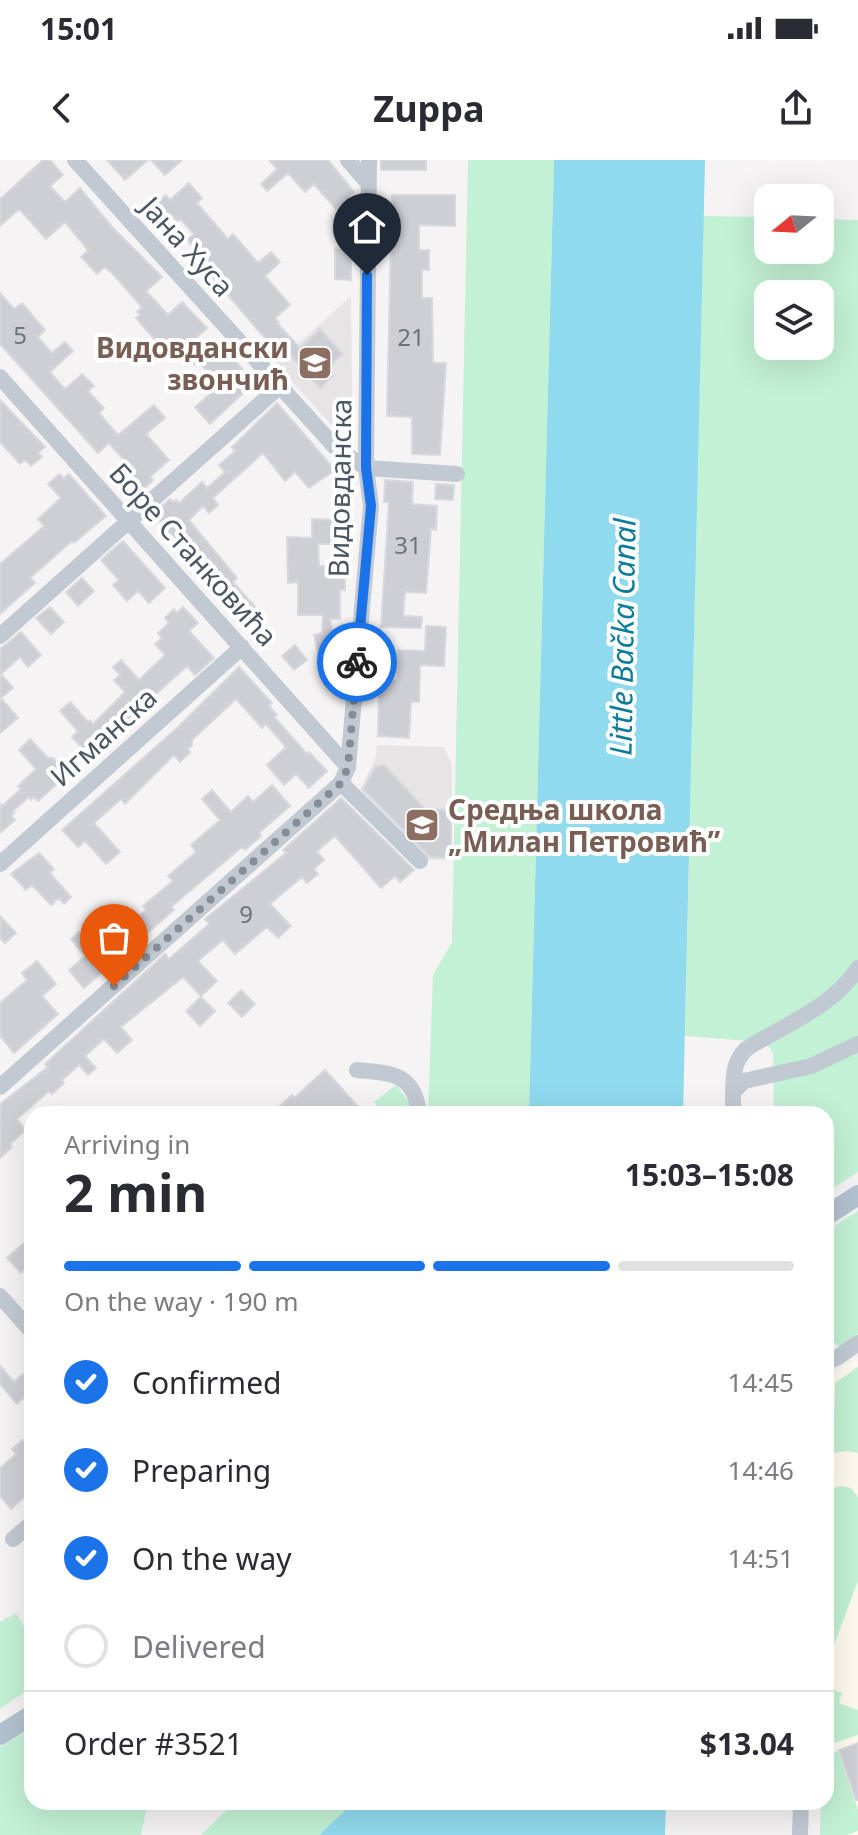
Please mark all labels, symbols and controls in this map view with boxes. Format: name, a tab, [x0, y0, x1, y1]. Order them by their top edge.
text: 15:01	[40, 8, 117, 49]
text: Zuppa	[373, 84, 485, 133]
icon: back	[40, 86, 84, 130]
icon: share	[774, 86, 818, 130]
north arrow	[754, 184, 834, 264]
map controls	[754, 184, 834, 360]
street label: Јана Хуса	[131, 186, 243, 304]
pin	[333, 193, 401, 275]
icon: home	[345, 205, 389, 249]
button: layers	[754, 280, 834, 360]
house number: 5	[13, 318, 27, 351]
house number: 21	[397, 320, 425, 353]
place label: Видовдански звончић	[96, 328, 289, 398]
school or university icon: Видовдански звончић	[296, 344, 334, 382]
street label: Видовданска	[318, 398, 360, 578]
street label: Боре Станковића	[102, 454, 286, 654]
water label: Little Bačka Canal	[599, 517, 645, 756]
house number: 31	[394, 528, 422, 561]
courier	[317, 622, 397, 702]
icon: bike	[335, 640, 379, 684]
street label: Игманска	[41, 678, 165, 794]
place label: Средња школа „Милан Петровић”	[448, 790, 721, 860]
school or university icon: Средња школа „Милан Петровић”	[403, 806, 441, 844]
house number: 9	[239, 897, 253, 930]
pin	[80, 904, 148, 986]
icon: bag	[92, 916, 136, 960]
text: Arriving in	[64, 1126, 190, 1162]
text: 15:03–15:08	[625, 1154, 794, 1195]
text: 2 min	[64, 1156, 207, 1227]
text: On the way · 190 m	[64, 1283, 298, 1319]
icon: check	[64, 1360, 108, 1404]
text: Confirmed	[132, 1362, 282, 1403]
text: 14:45	[728, 1364, 794, 1400]
icon: check	[64, 1448, 108, 1492]
text: Preparing	[132, 1450, 271, 1491]
text: 14:46	[728, 1452, 794, 1488]
icon: check	[64, 1536, 108, 1580]
text: On the way	[132, 1538, 292, 1579]
text: 14:51	[728, 1540, 794, 1576]
text: Delivered	[132, 1626, 266, 1667]
text: Order #3521	[64, 1723, 243, 1764]
text: $13.04	[700, 1723, 794, 1764]

